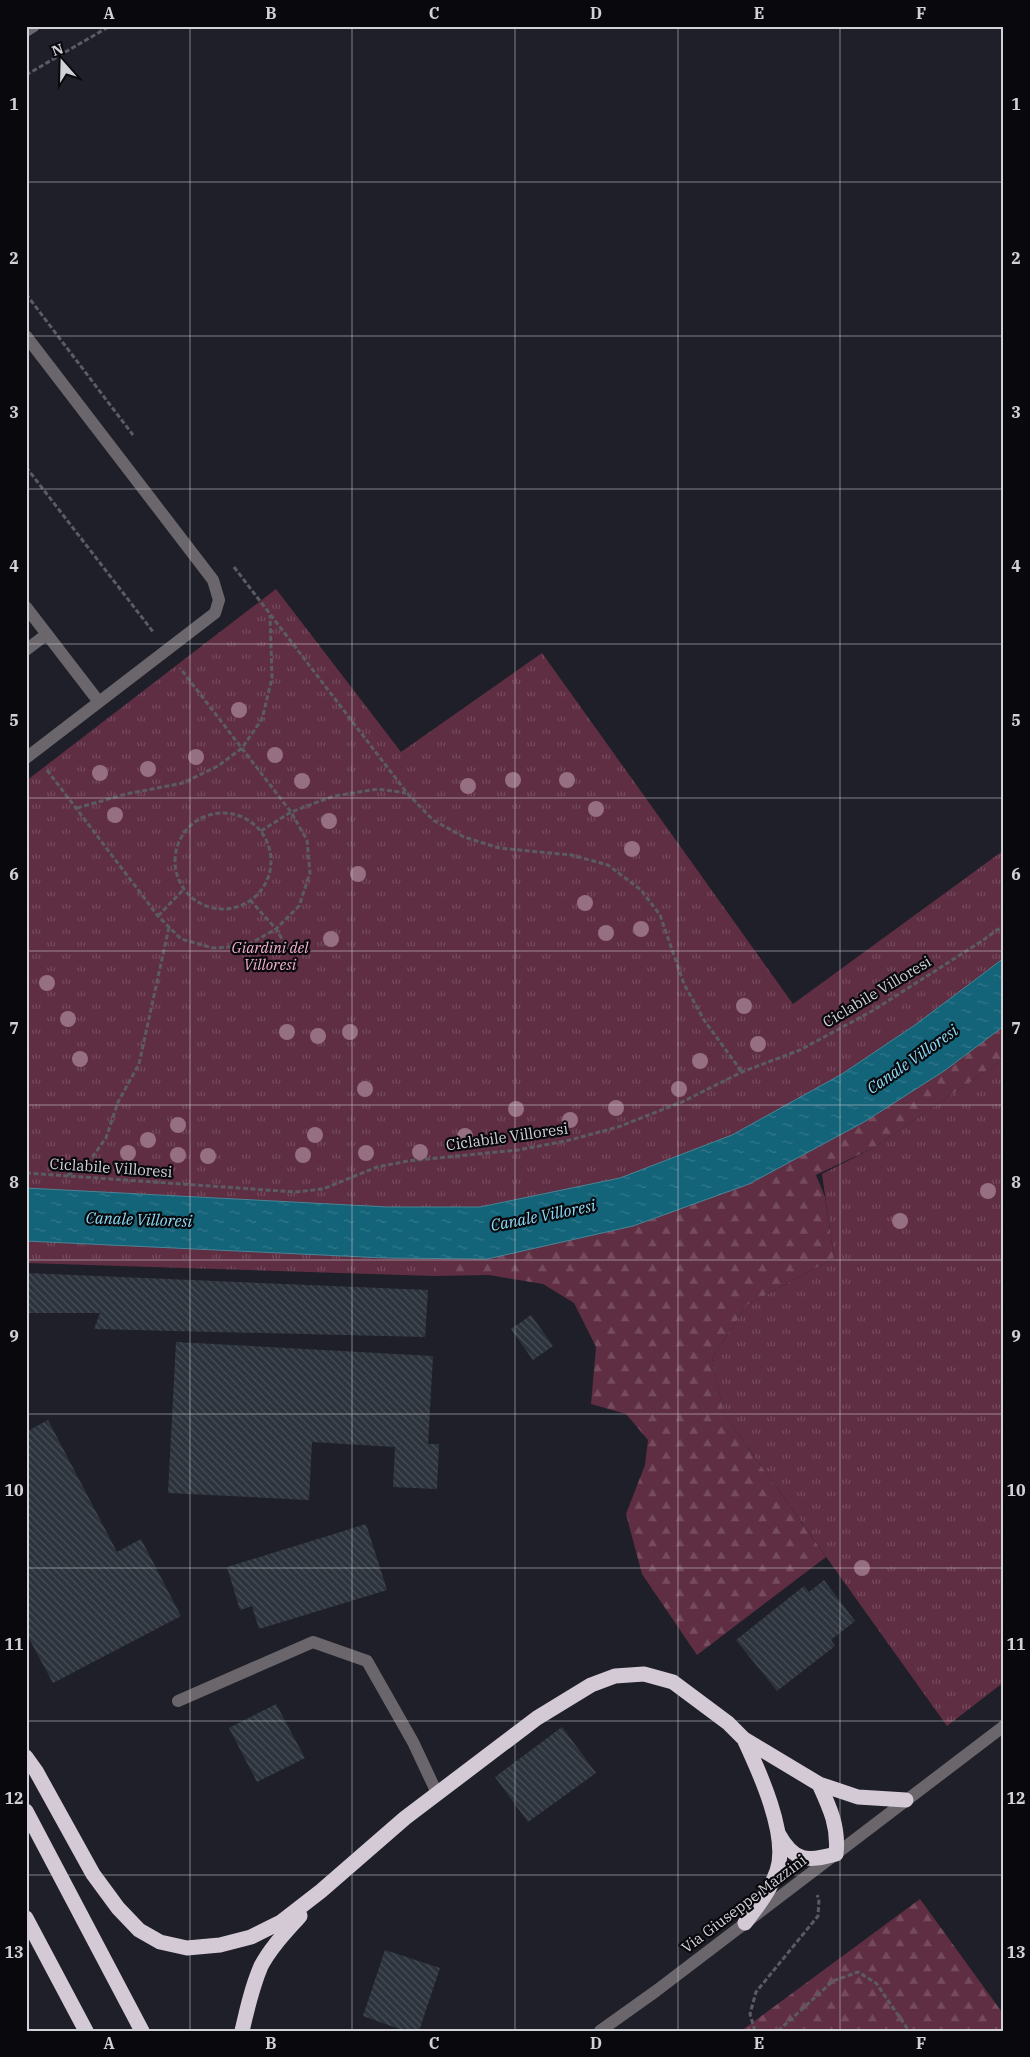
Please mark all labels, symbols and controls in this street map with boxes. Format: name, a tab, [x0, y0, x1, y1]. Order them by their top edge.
text: A	[103, 3, 115, 23]
text: B	[265, 3, 277, 23]
text: C	[429, 3, 439, 23]
text: D	[590, 3, 602, 23]
text: E	[754, 3, 764, 23]
text: F	[916, 3, 926, 23]
north arrow	[38, 38, 88, 88]
text: N	[49, 39, 66, 60]
text: 1	[9, 94, 19, 114]
text: 1	[1011, 94, 1021, 114]
text: 2	[9, 248, 19, 268]
text: 2	[1011, 248, 1021, 268]
text: 3	[9, 402, 19, 422]
text: 3	[1011, 402, 1021, 422]
text: 4	[9, 556, 19, 576]
text: 4	[1011, 556, 1021, 576]
text: 5	[9, 710, 19, 730]
text: 5	[1011, 710, 1021, 730]
text: 6	[9, 864, 19, 884]
text: 6	[1011, 864, 1021, 884]
park label: Giardini del Villoresi	[232, 938, 309, 974]
street label: Ciclabile Villoresi	[819, 952, 935, 1031]
text: 7	[9, 1018, 19, 1038]
text: 7	[1011, 1018, 1021, 1038]
water label: Canale Villoresi	[863, 1020, 962, 1098]
street label: Ciclabile Villoresi	[445, 1118, 569, 1154]
street label: Ciclabile Villoresi	[49, 1154, 173, 1181]
text: 8	[9, 1172, 19, 1192]
text: 8	[1011, 1172, 1021, 1192]
water label: Canale Villoresi	[489, 1195, 597, 1235]
water label: Canale Villoresi	[85, 1207, 193, 1231]
text: 9	[9, 1326, 19, 1346]
text: 9	[1011, 1326, 1021, 1346]
text: 10	[4, 1480, 24, 1500]
text: 10	[1006, 1480, 1026, 1500]
text: 11	[4, 1634, 24, 1654]
text: 11	[1006, 1634, 1026, 1654]
text: 12	[4, 1788, 24, 1808]
text: 12	[1006, 1788, 1026, 1808]
street label: Via Giuseppe Mazzini	[677, 1850, 810, 1957]
text: 13	[4, 1942, 24, 1962]
text: 13	[1006, 1942, 1026, 1962]
text: A	[103, 2033, 115, 2053]
text: B	[265, 2033, 277, 2053]
text: C	[429, 2033, 439, 2053]
text: D	[590, 2033, 602, 2053]
text: E	[754, 2033, 764, 2053]
text: F	[916, 2033, 926, 2053]

